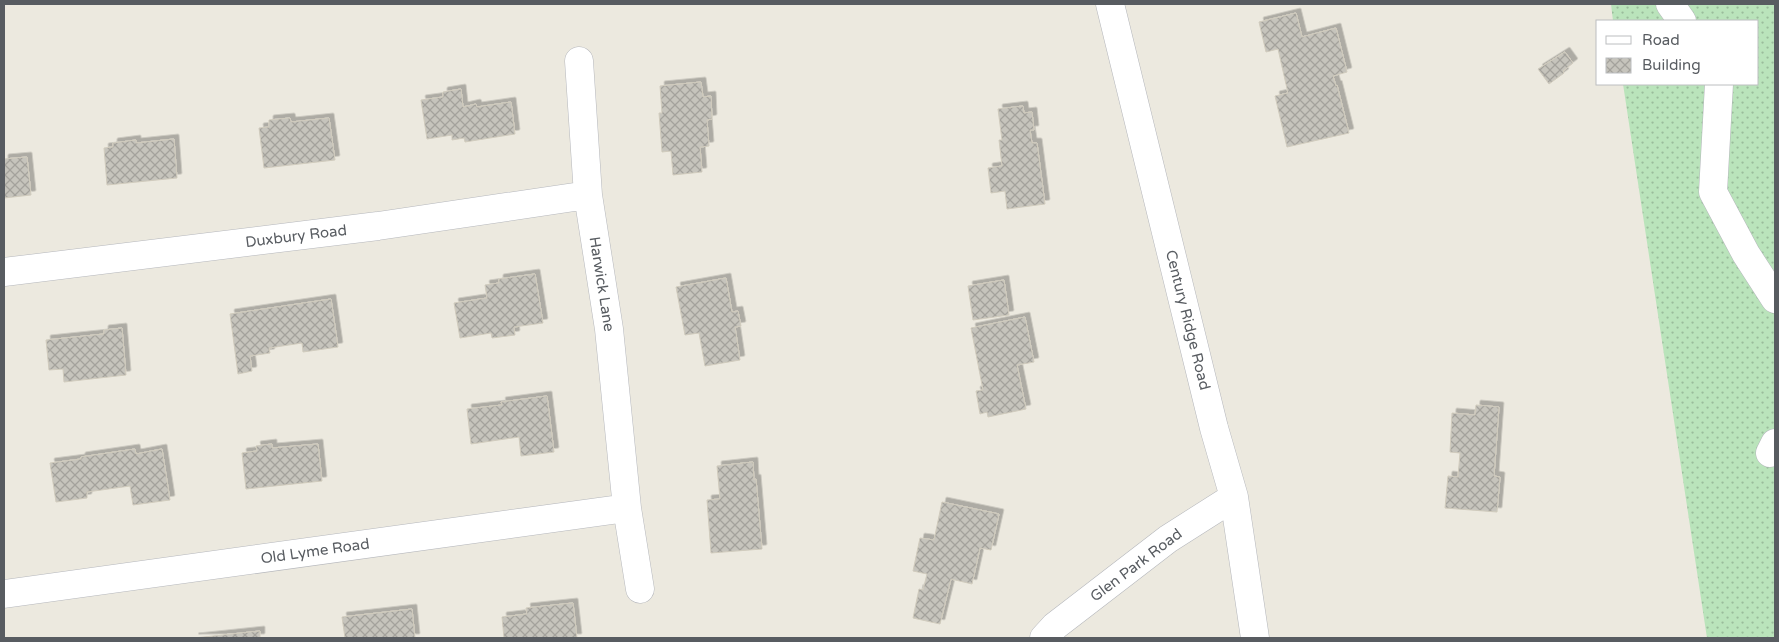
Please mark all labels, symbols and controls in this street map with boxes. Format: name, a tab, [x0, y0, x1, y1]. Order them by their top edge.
legend	[1596, 20, 1759, 85]
text: Road	[1642, 31, 1680, 49]
text: Building	[1642, 56, 1701, 74]
street label: Duxbury Road	[244, 221, 348, 251]
street label: Harwick Lane	[586, 235, 618, 333]
street label: Century Ridge Road	[1162, 248, 1214, 392]
street label: Glen Park Road	[1087, 525, 1185, 605]
street label: Old Lyme Road	[259, 534, 371, 568]

